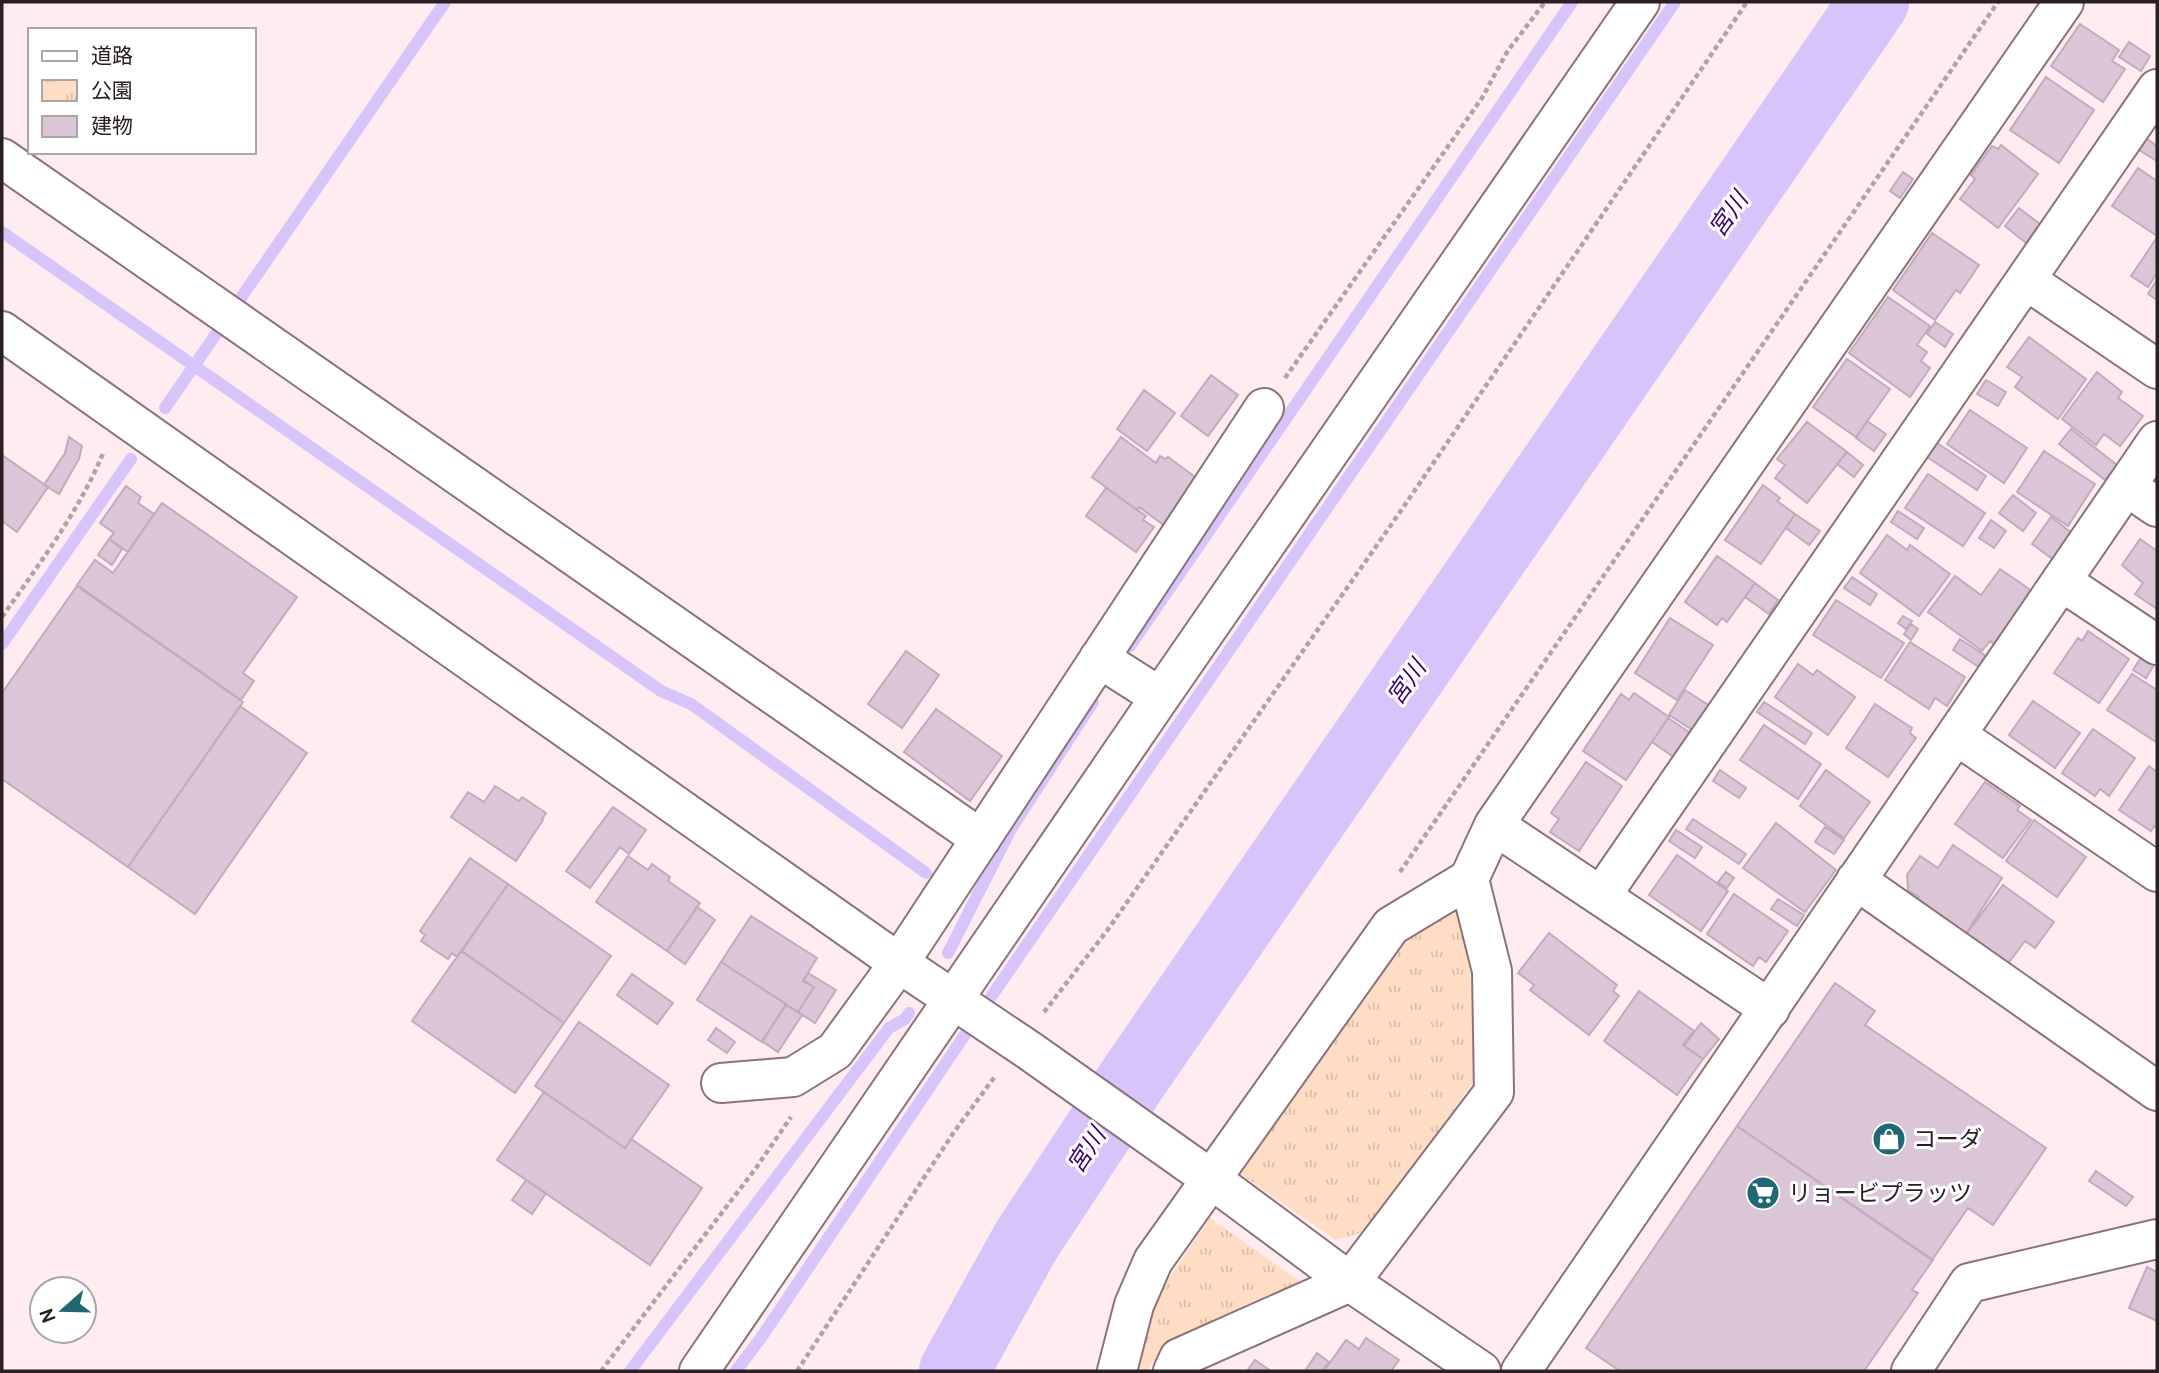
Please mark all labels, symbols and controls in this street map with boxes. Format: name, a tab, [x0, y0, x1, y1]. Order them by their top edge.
legend	[28, 28, 256, 154]
text: 道路	[91, 43, 133, 68]
text: 公園	[91, 78, 133, 103]
text: 建物	[91, 113, 133, 138]
water label: 宮川	[1702, 184, 1755, 242]
water label: 宮川	[1380, 652, 1433, 710]
water label: 宮川	[1061, 1119, 1113, 1178]
shop icon: コーダ	[1870, 1120, 1908, 1158]
place label: コーダ	[1913, 1125, 1982, 1153]
supermarket icon: リョービプラッツ	[1744, 1174, 1782, 1212]
place label: リョービプラッツ	[1788, 1179, 1972, 1207]
north arrow	[28, 1275, 98, 1345]
text: N	[34, 1305, 61, 1326]

